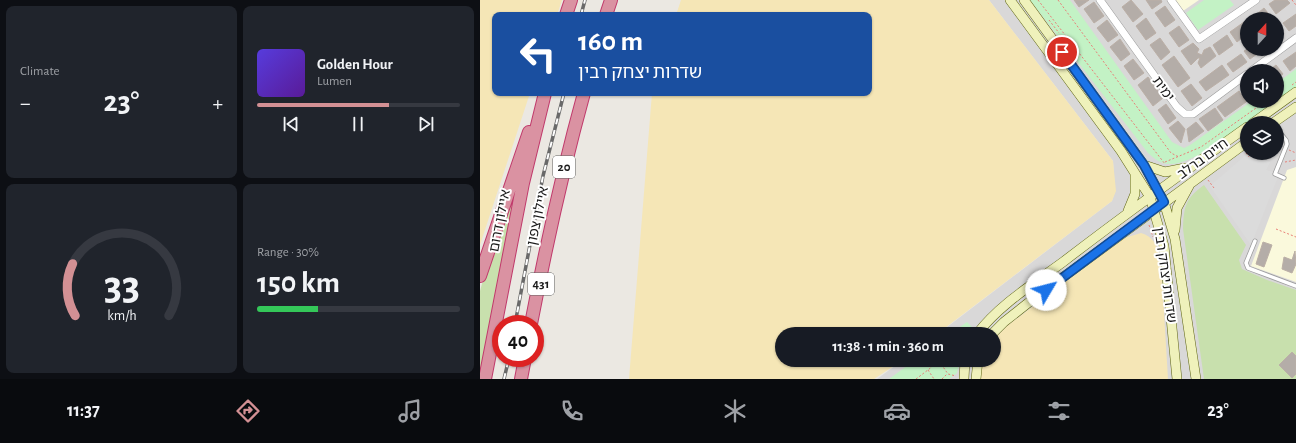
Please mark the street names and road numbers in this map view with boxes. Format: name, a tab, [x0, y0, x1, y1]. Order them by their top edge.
street label: ימית	[1149, 74, 1177, 104]
street label: חיים ברלב	[1175, 136, 1231, 182]
road number: 20	[553, 156, 575, 178]
street label: איילון צפון	[525, 185, 551, 247]
street label: איילון דרום	[487, 188, 513, 253]
street label: שדרות יצחק רבין	[1151, 226, 1179, 324]
road number: 431	[528, 273, 554, 295]

